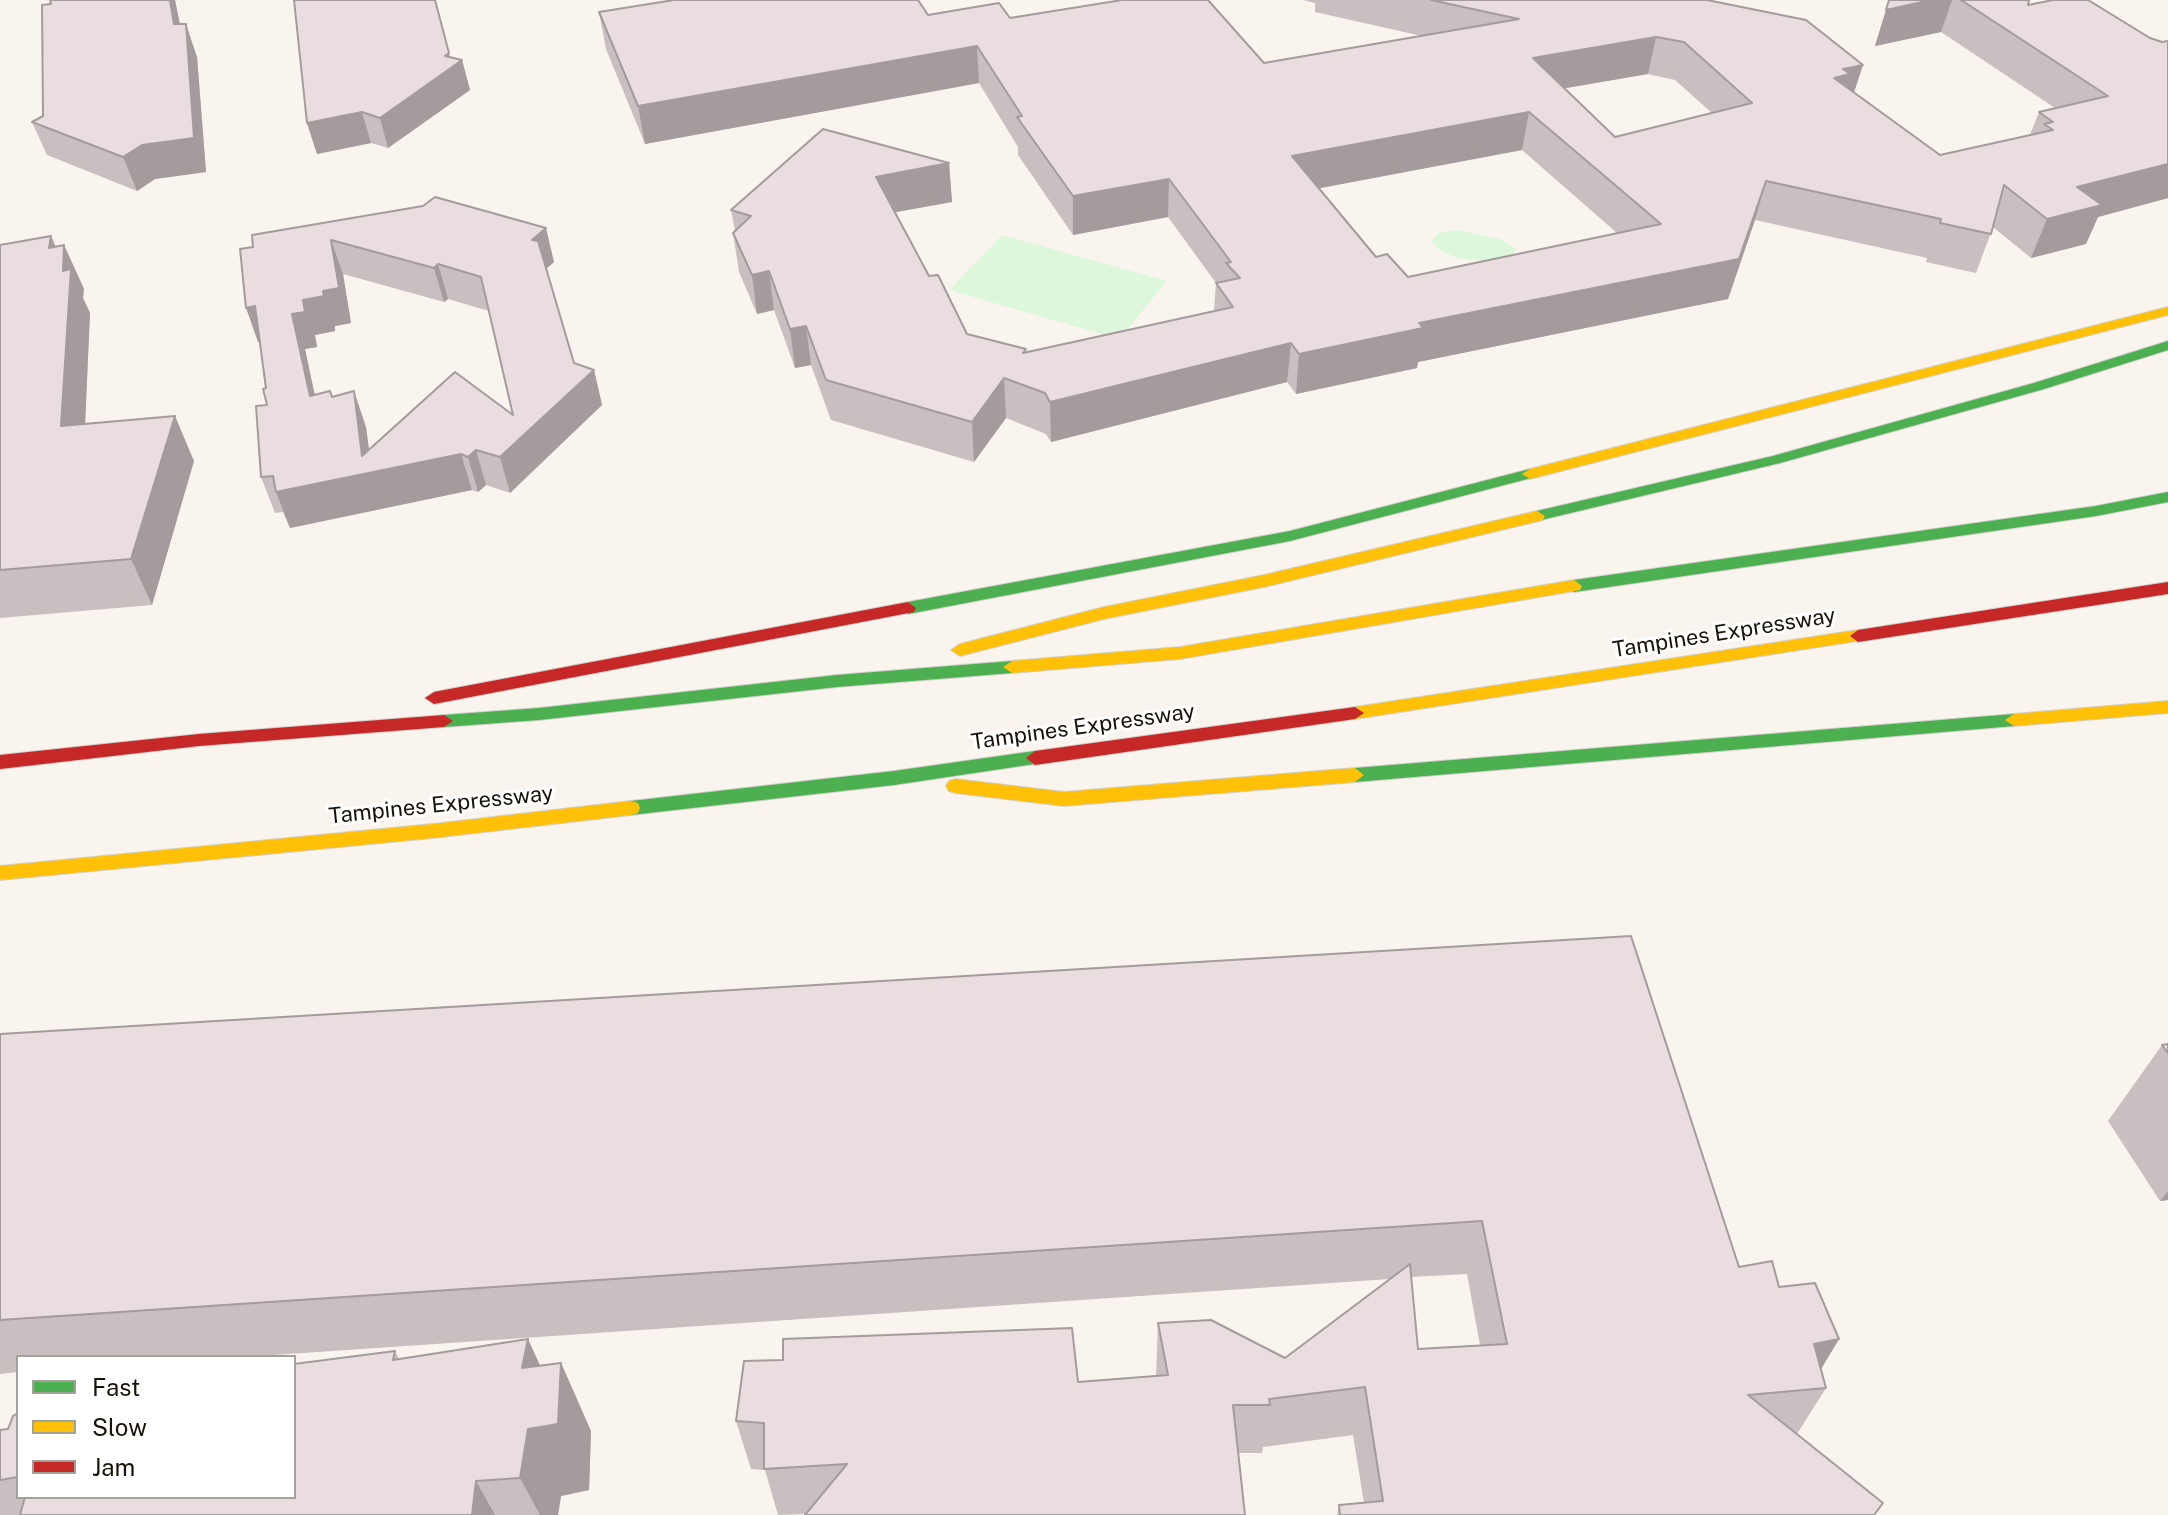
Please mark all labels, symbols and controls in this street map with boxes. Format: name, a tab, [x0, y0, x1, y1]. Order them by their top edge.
street label: Tampines Expressway	[1611, 602, 1837, 664]
street label: Tampines Expressway	[969, 698, 1197, 756]
street label: Tampines Expressway	[327, 780, 555, 830]
legend	[16, 1355, 296, 1499]
text: Fast	[92, 1373, 140, 1401]
text: Slow	[92, 1413, 147, 1441]
text: Jam	[92, 1453, 135, 1481]

